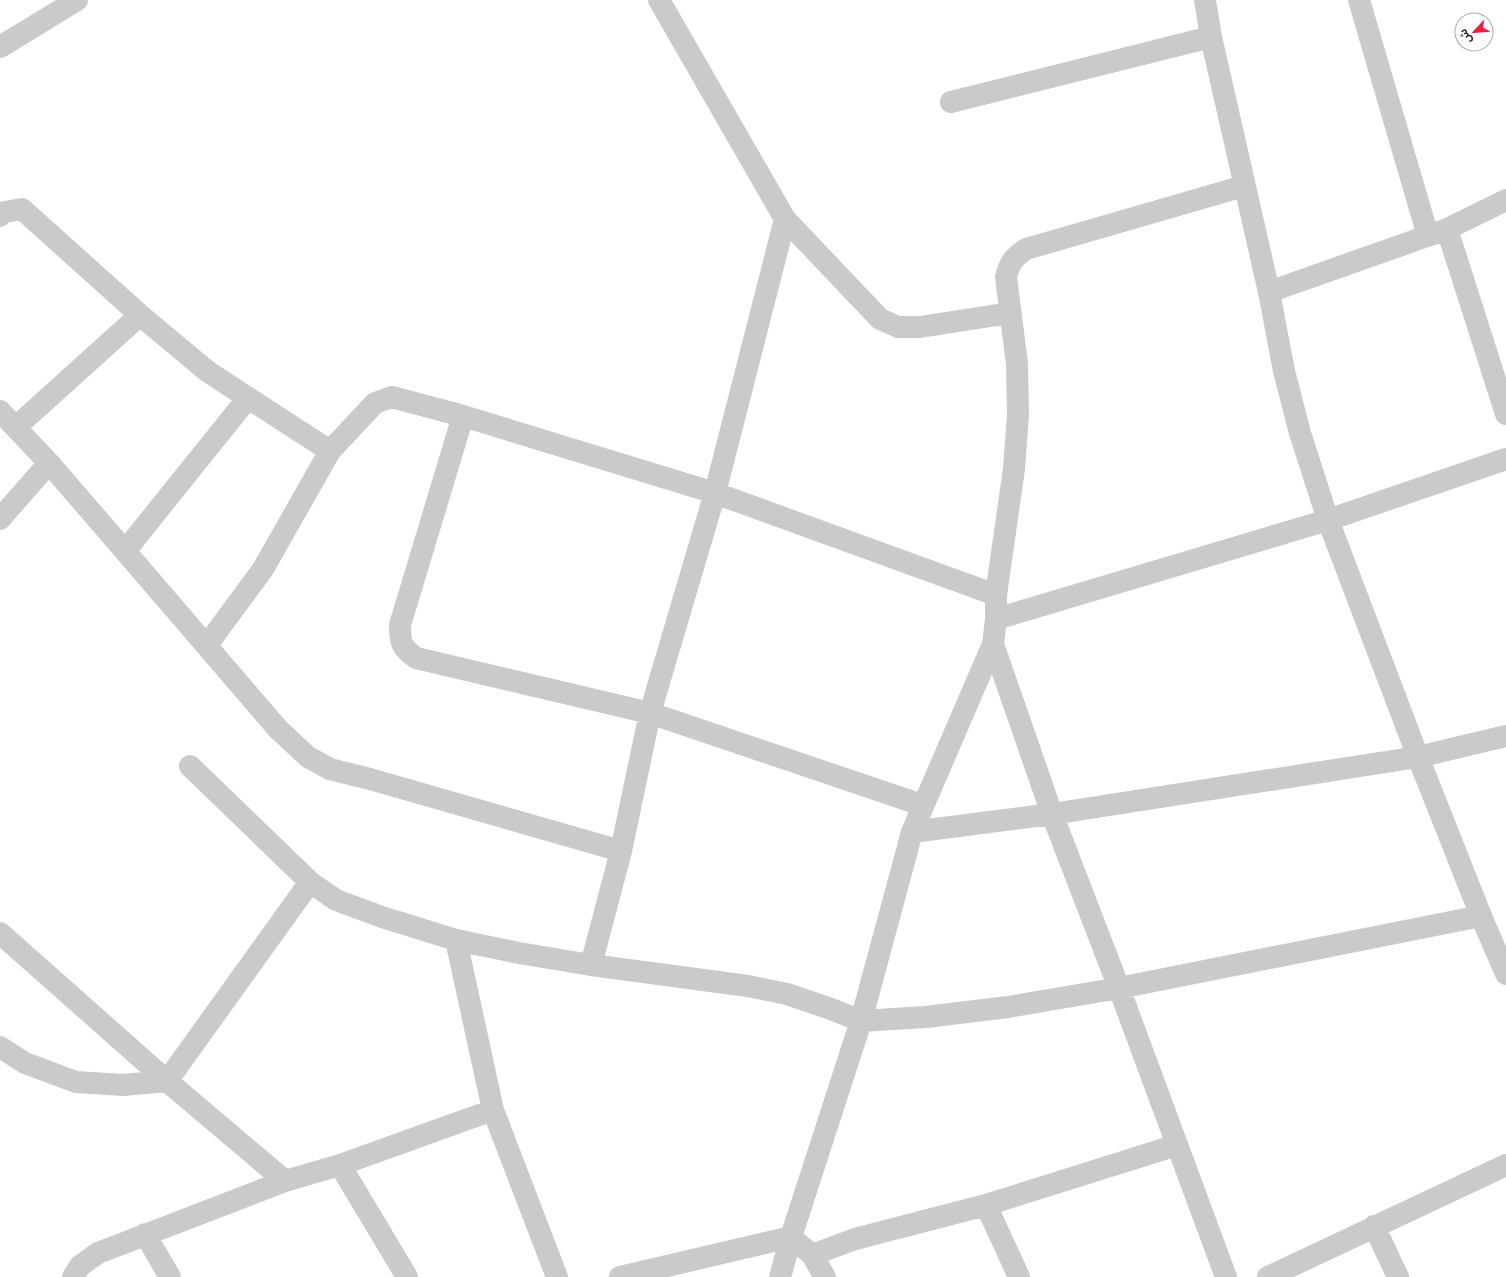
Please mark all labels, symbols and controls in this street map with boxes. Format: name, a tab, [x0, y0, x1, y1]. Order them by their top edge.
north arrow	[1454, 12, 1494, 52]
text: ش	[1455, 27, 1475, 46]

